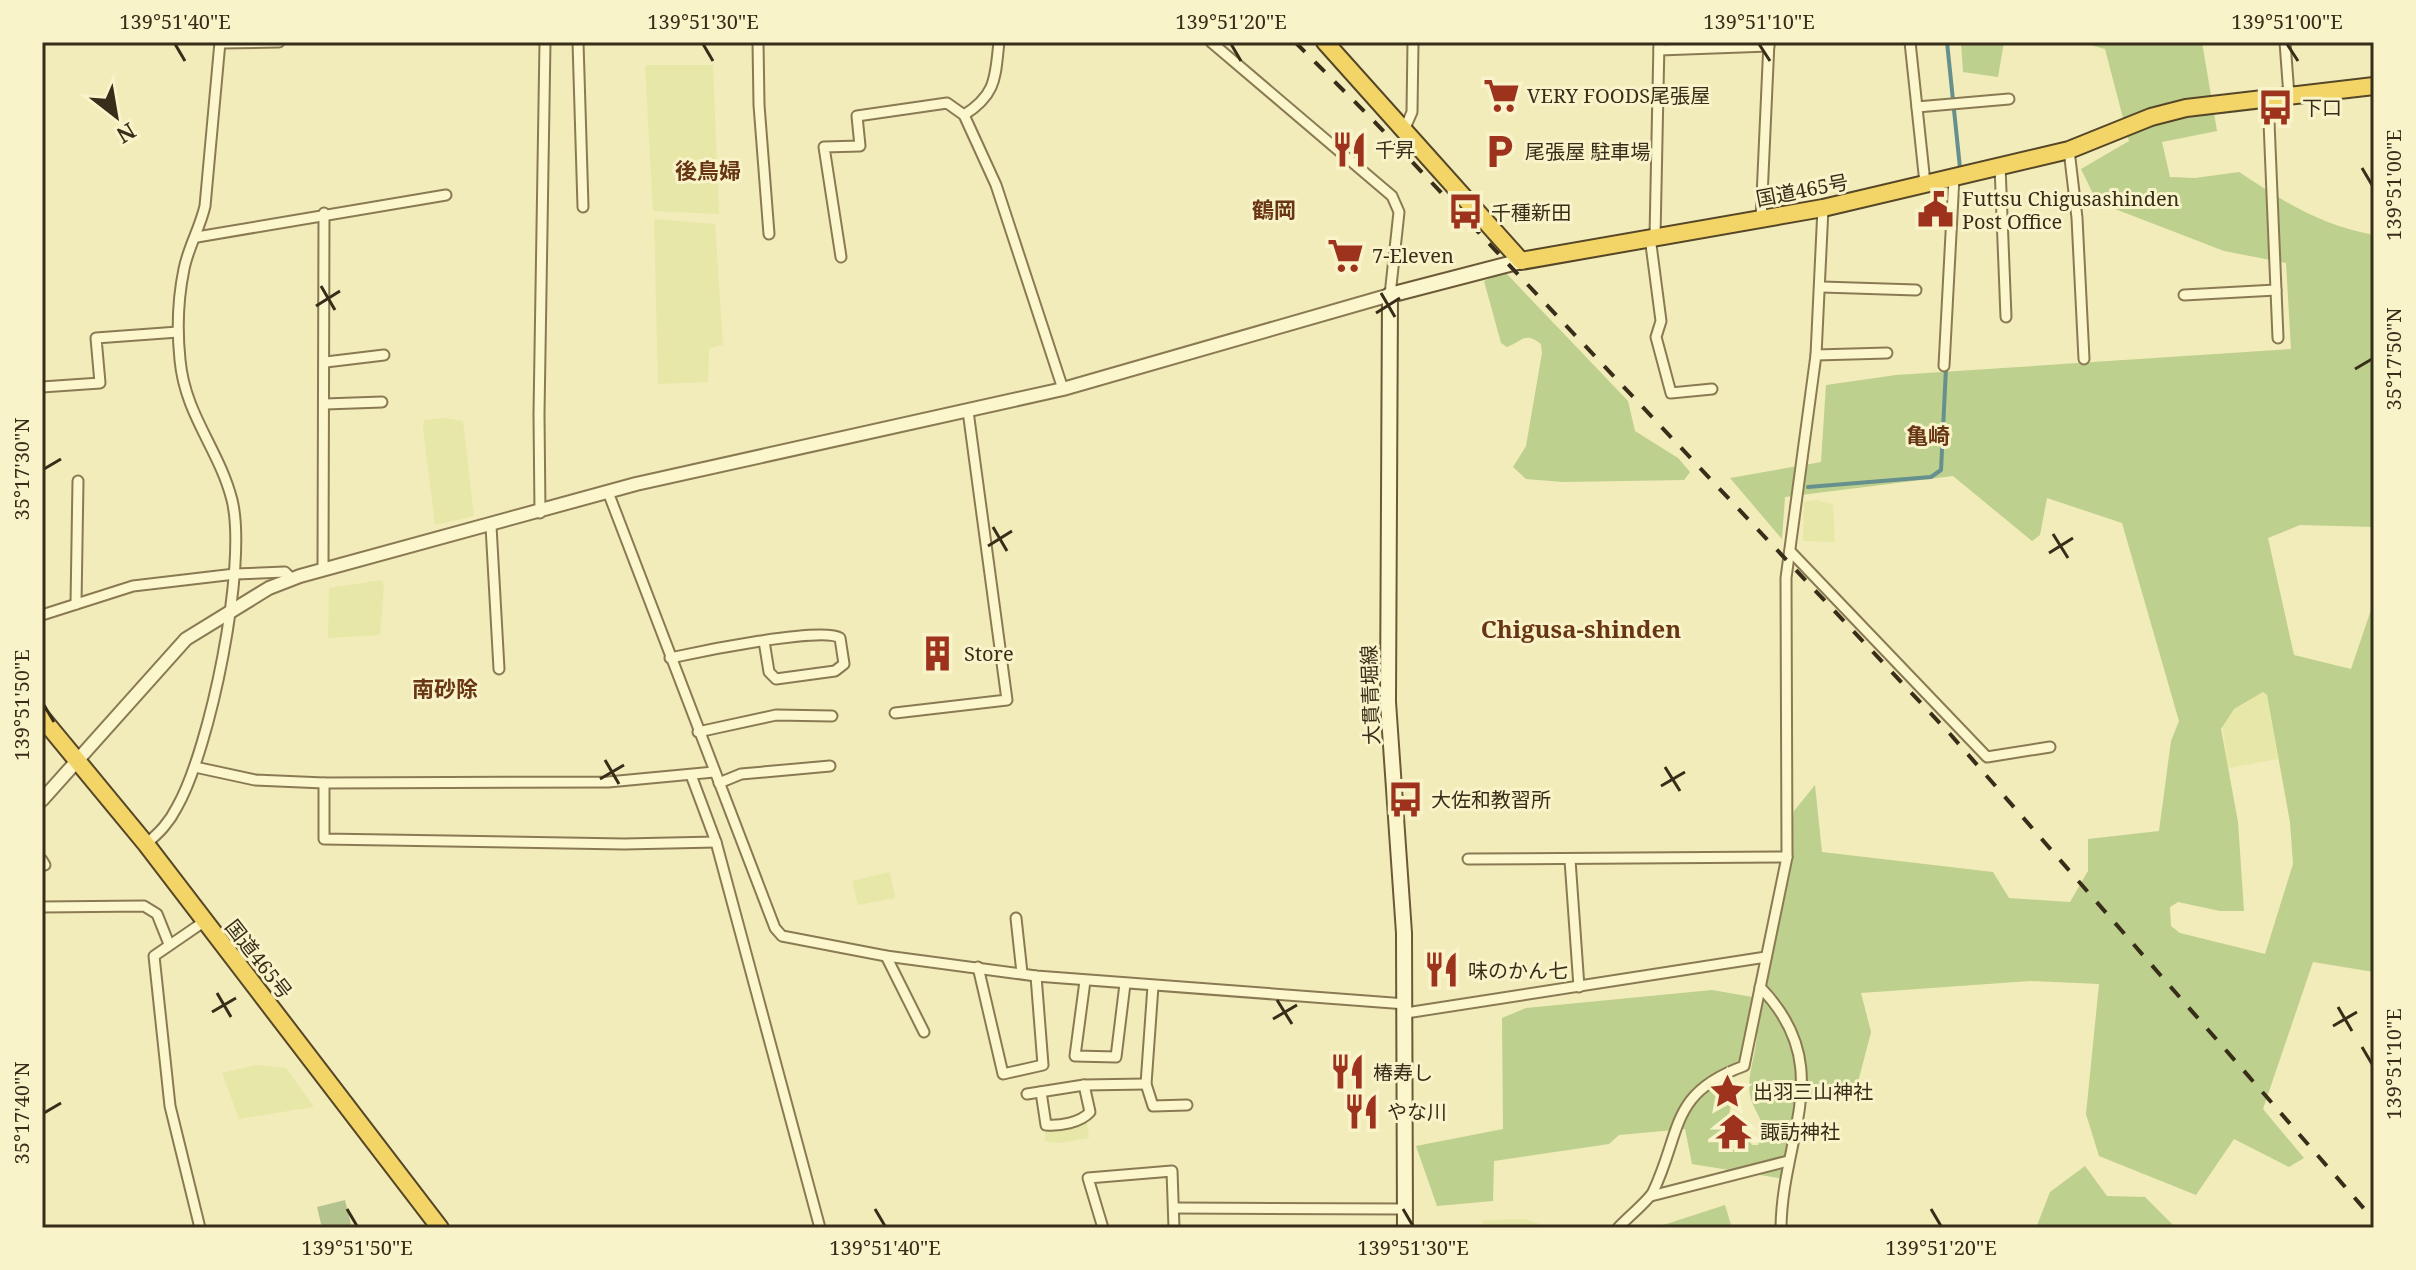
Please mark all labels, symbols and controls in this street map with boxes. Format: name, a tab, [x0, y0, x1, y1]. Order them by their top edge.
text: 139°51'40"E	[119, 8, 231, 35]
text: 139°51'30"E	[647, 8, 759, 35]
text: 139°51'20"E	[1175, 8, 1287, 35]
text: 139°51'10"E	[1703, 8, 1815, 35]
text: 139°51'00"E	[2231, 8, 2343, 35]
north arrow	[76, 76, 156, 156]
supermarket icon: VERY FOODS尾張屋	[1482, 76, 1520, 114]
place label: VERY FOODS尾張屋	[1527, 82, 1710, 109]
bus stop icon: 下口	[2257, 88, 2295, 126]
place label: 下口	[2302, 94, 2342, 121]
text: N	[112, 117, 142, 151]
text: 139°51'00"E	[2380, 129, 2407, 241]
restaurant icon: 千昇	[1330, 130, 1368, 168]
parking icon: 尾張屋 駐車場	[1480, 132, 1518, 170]
place label: 千昇	[1375, 136, 1415, 163]
place label: 尾張屋 駐車場	[1525, 138, 1650, 165]
district label: 後鳥婦	[675, 155, 741, 185]
street label: 国道465号	[1754, 168, 1850, 212]
place label: Futtsu Chigusashinden Post Office	[1962, 185, 2180, 235]
public building icon: Futtsu Chigusashinden Post Office	[1917, 190, 1955, 228]
bus stop icon: 千種新田	[1446, 193, 1484, 231]
district label: 鶴岡	[1252, 194, 1296, 224]
place label: 千種新田	[1491, 199, 1571, 226]
supermarket icon: 7-Eleven	[1327, 236, 1365, 274]
place label: 7-Eleven	[1372, 242, 1454, 269]
text: 35°17'50"N	[2380, 308, 2407, 410]
text: 35°17'30"N	[8, 418, 35, 520]
district label: 亀崎	[1906, 420, 1950, 450]
district label: Chigusa-shinden	[1481, 612, 1681, 645]
building icon: Store	[919, 634, 957, 672]
place label: Store	[964, 640, 1014, 667]
street label: 大貫青堀線	[1355, 645, 1385, 745]
text: 139°51'50"E	[8, 649, 35, 761]
district label: 南砂除	[412, 673, 478, 703]
bus stop icon: 大佐和教習所	[1386, 780, 1424, 818]
place label: 大佐和教習所	[1431, 786, 1551, 813]
street label: 国道465号	[220, 914, 298, 1004]
restaurant icon: 味のかん七	[1423, 951, 1461, 989]
place label: 味のかん七	[1468, 957, 1568, 984]
text: 139°51'10"E	[2380, 1008, 2407, 1120]
restaurant icon: 椿寿し	[1328, 1053, 1366, 1091]
place label: 椿寿し	[1373, 1059, 1433, 1086]
text: 35°17'40"N	[8, 1062, 35, 1164]
place icon: 出羽三山神社	[1708, 1072, 1746, 1110]
place label: 出羽三山神社	[1753, 1078, 1873, 1105]
restaurant icon: やな川	[1342, 1092, 1380, 1130]
place label: やな川	[1387, 1098, 1447, 1125]
temple icon: 諏訪神社	[1715, 1112, 1753, 1150]
place label: 諏訪神社	[1760, 1118, 1840, 1145]
text: 139°51'50"E	[301, 1234, 413, 1261]
text: 139°51'40"E	[829, 1234, 941, 1261]
text: 139°51'30"E	[1357, 1234, 1469, 1261]
text: 139°51'20"E	[1885, 1234, 1997, 1261]

